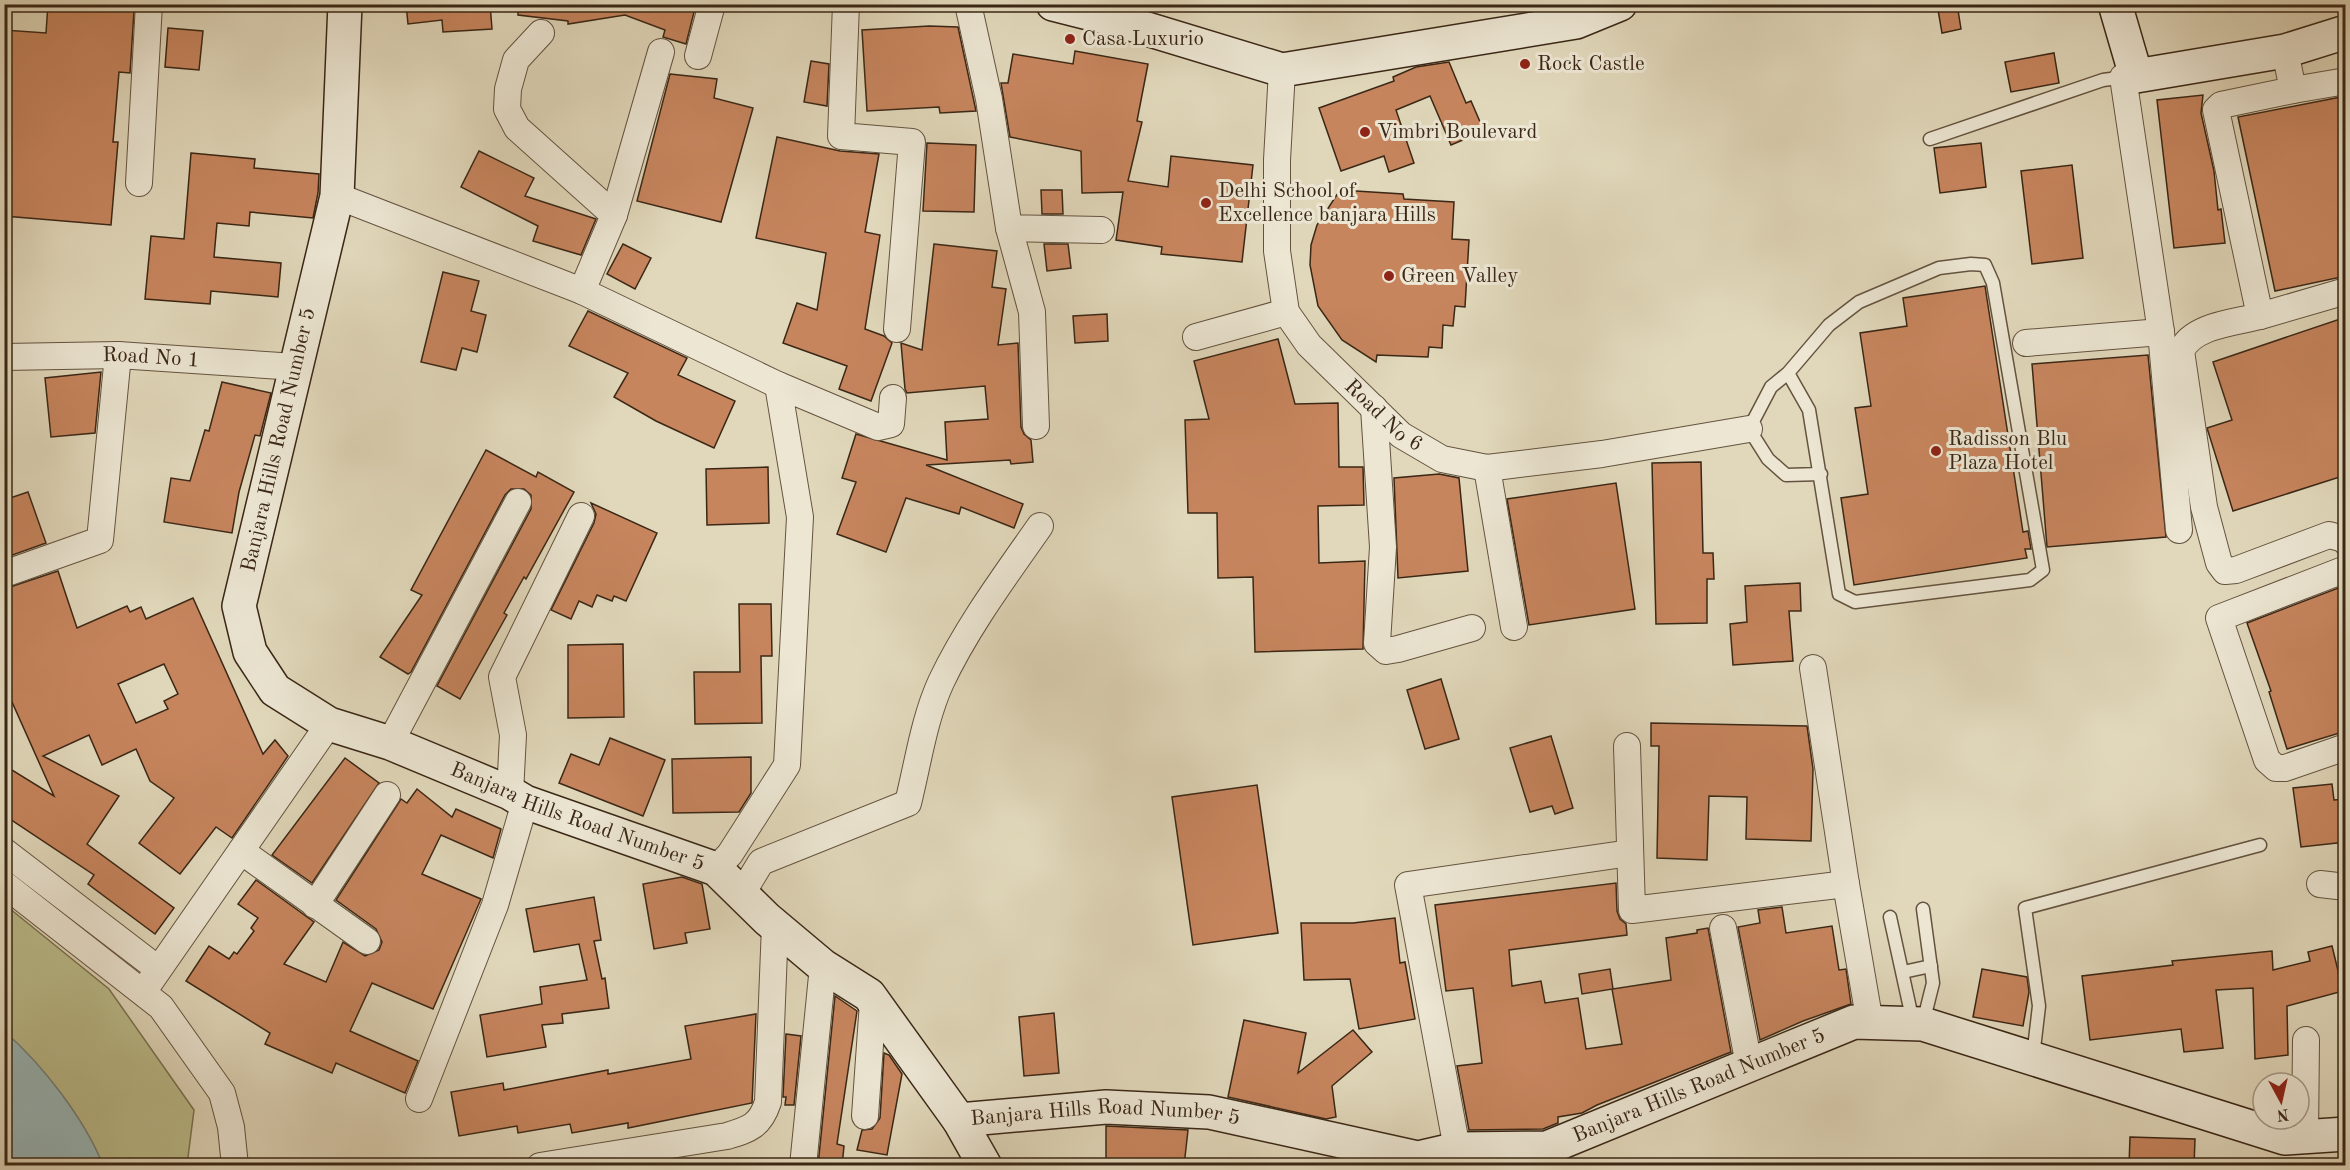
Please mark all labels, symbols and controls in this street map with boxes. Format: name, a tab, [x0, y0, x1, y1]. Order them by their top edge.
place label: Casa Luxurio	[1082, 29, 1204, 50]
marker: Casa Luxurio	[1063, 32, 1077, 46]
place label: Rock Castle	[1537, 54, 1645, 75]
marker: Rock Castle	[1518, 57, 1532, 71]
place label: Vimbri Boulevard	[1377, 122, 1537, 143]
marker: Vimbri Boulevard	[1358, 125, 1372, 139]
place label: Delhi School of Excellence banjara Hills	[1218, 181, 1436, 226]
marker: Delhi School of Excellence banjara Hills	[1199, 196, 1213, 210]
place label: Green Valley	[1401, 266, 1518, 287]
marker: Green Valley	[1382, 269, 1396, 283]
street label: Banjara Hills Road Number 5	[238, 306, 320, 574]
street label: Road No 1	[102, 344, 200, 371]
street label: Road No 6	[1340, 375, 1426, 456]
place label: Radisson Blu Plaza Hotel	[1948, 429, 2067, 474]
marker: Radisson Blu Plaza Hotel	[1929, 444, 1943, 458]
street label: Banjara Hills Road Number 5	[447, 759, 707, 875]
street label: Banjara Hills Road Number 5	[1570, 1025, 1828, 1147]
north arrow	[2251, 1071, 2311, 1131]
street label: Banjara Hills Road Number 5	[970, 1096, 1242, 1129]
text: N	[2275, 1105, 2290, 1123]

